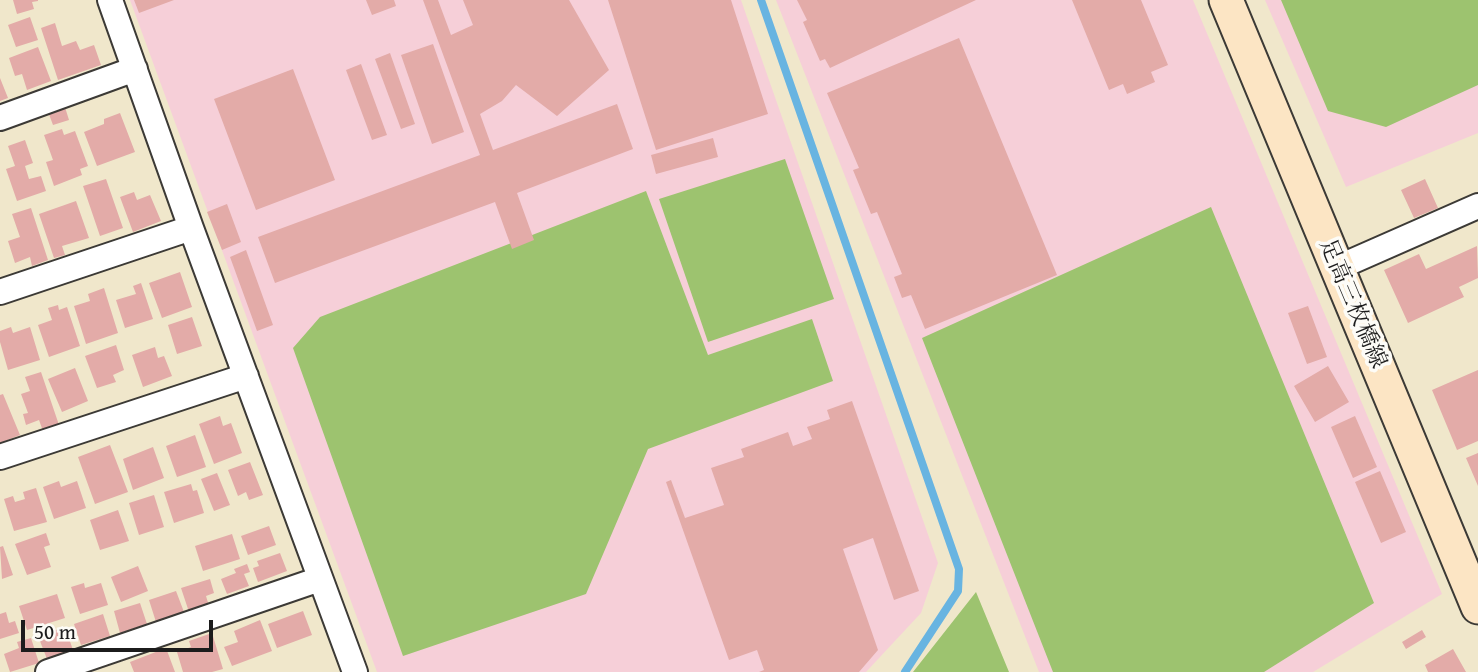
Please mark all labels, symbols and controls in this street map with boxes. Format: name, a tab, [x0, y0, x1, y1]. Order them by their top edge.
street label: 足高三枚橋線	[1312, 235, 1392, 373]
scale bar	[24, 606, 217, 650]
text: 50 m	[34, 616, 76, 647]

